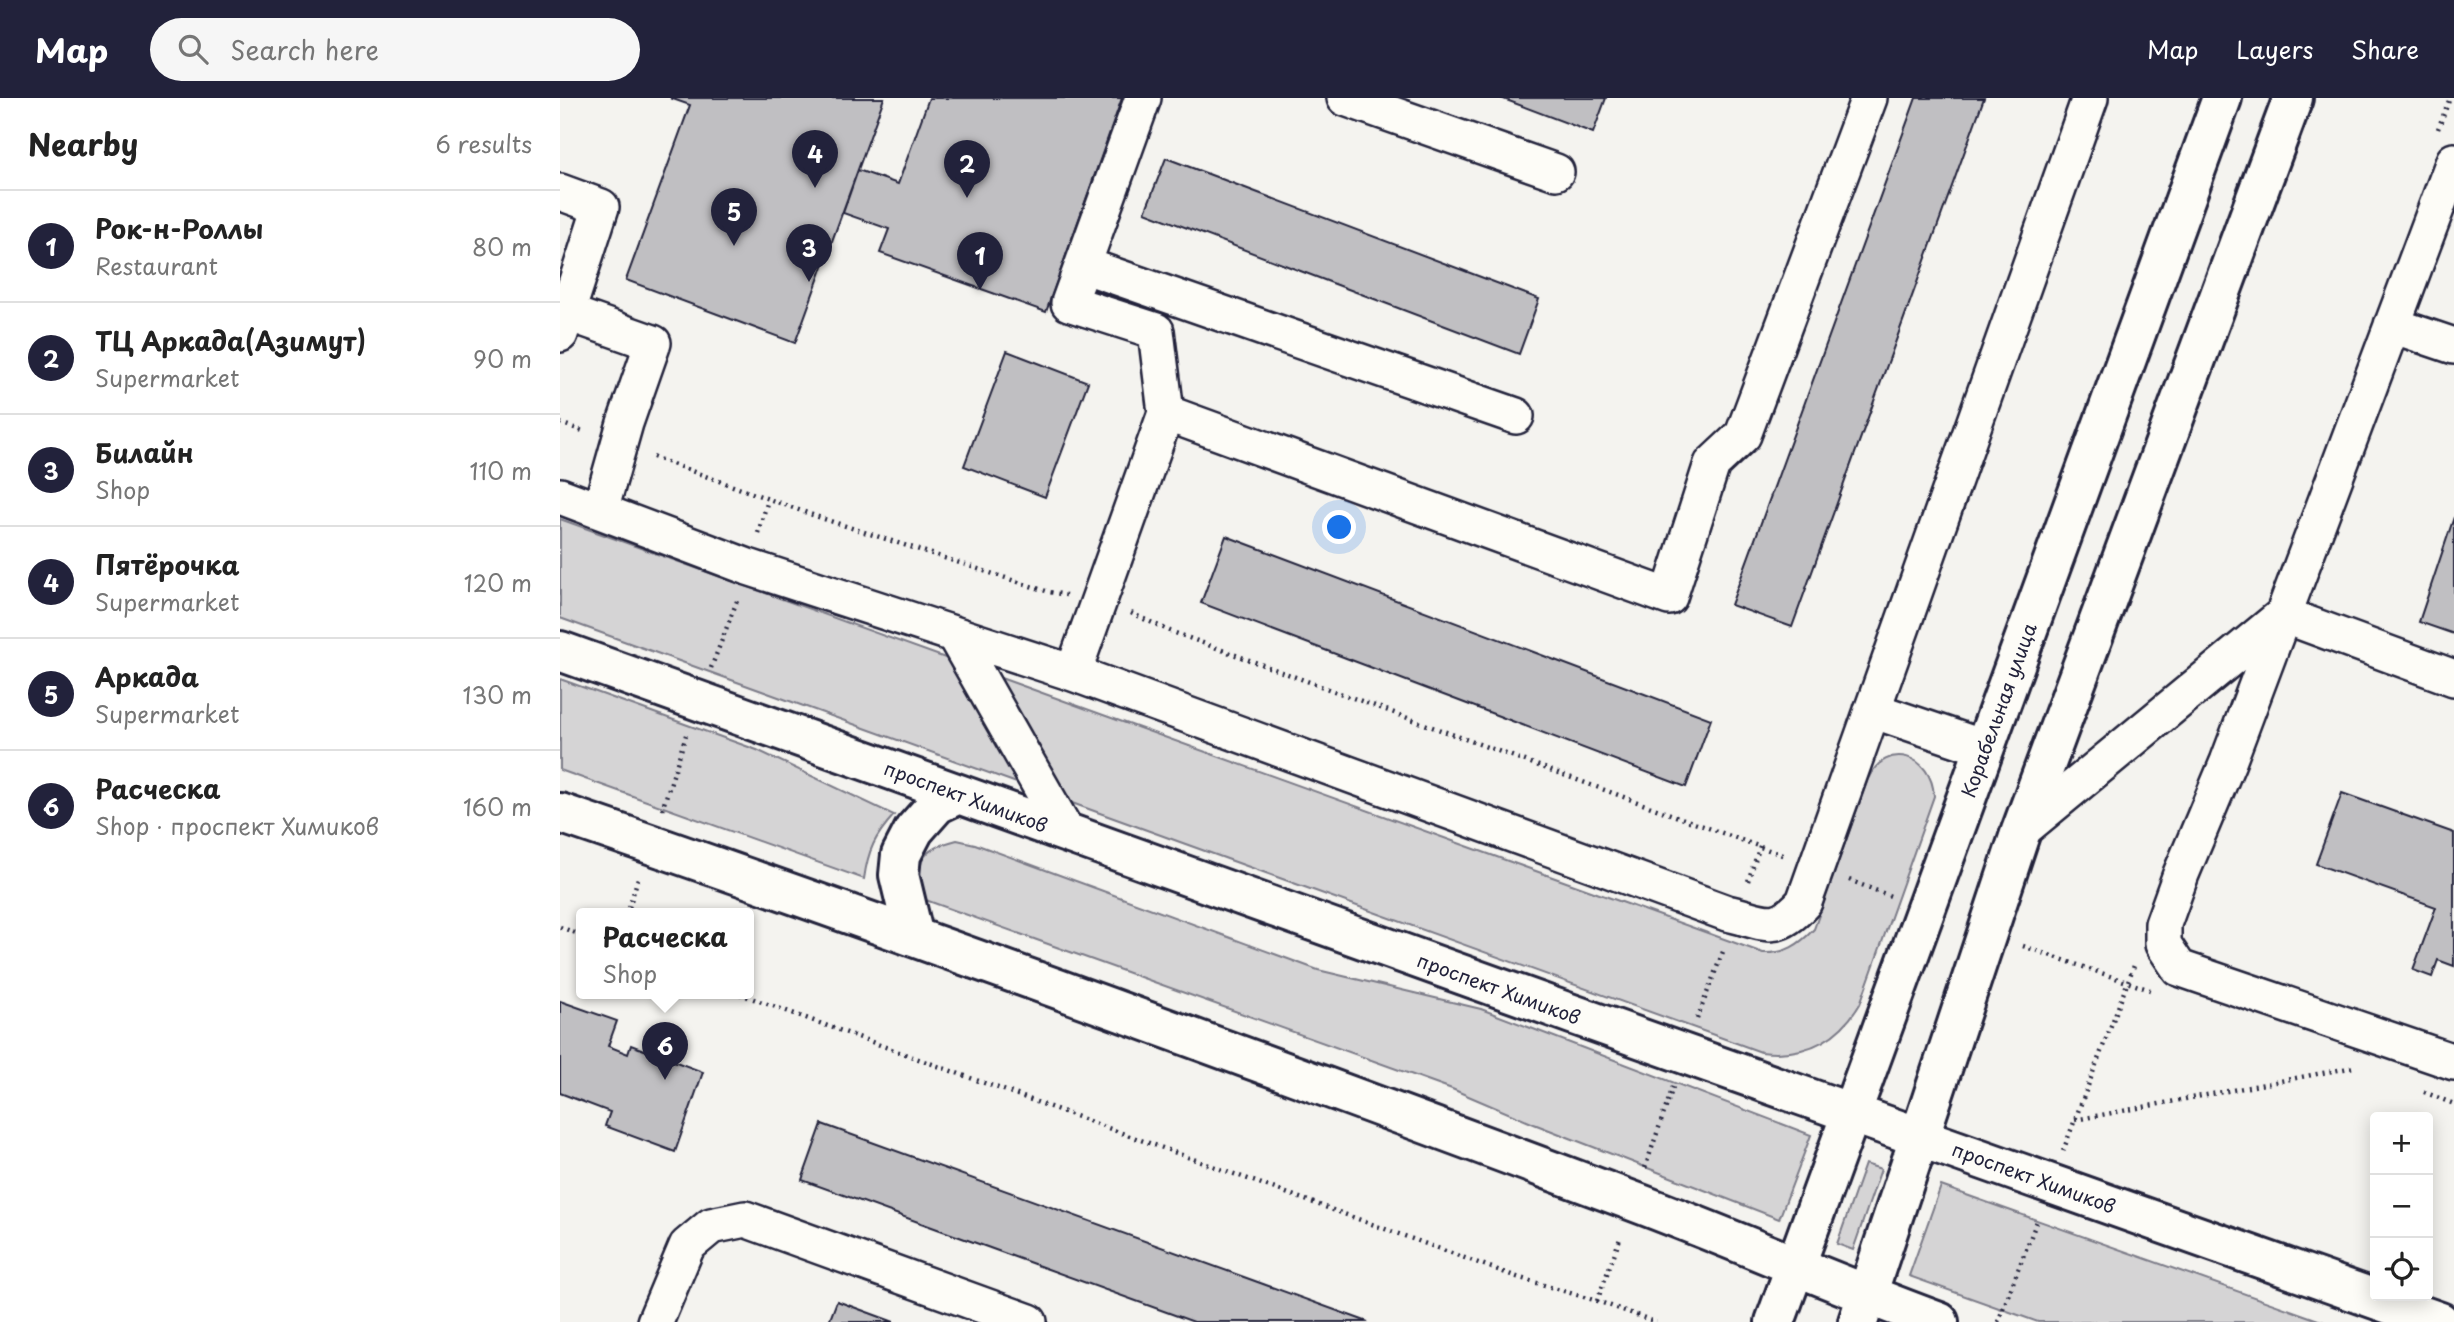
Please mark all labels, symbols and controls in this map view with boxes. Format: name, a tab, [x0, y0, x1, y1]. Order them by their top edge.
search box	[150, 18, 640, 81]
text: Map	[35, 24, 108, 74]
icon: search	[174, 30, 212, 68]
text: Search here	[230, 30, 379, 69]
text: Map	[2147, 31, 2198, 67]
text: Layers	[2236, 31, 2313, 67]
text: Share	[2351, 31, 2419, 67]
text: Nearby	[28, 121, 138, 166]
text: 6 results	[436, 126, 532, 161]
pin: 4	[792, 130, 838, 188]
pin: 2	[944, 140, 990, 198]
pin: 5	[711, 188, 757, 246]
text: Рок-н-Роллы	[95, 209, 263, 248]
pin: 3	[786, 224, 832, 282]
text: 1	[46, 229, 57, 264]
text: 80 m	[472, 229, 532, 264]
pin: 1	[957, 232, 1003, 290]
text: Restaurant	[95, 248, 218, 283]
text: ТЦ Аркада(Азимут)	[95, 321, 366, 360]
text: 2	[43, 341, 59, 376]
text: 90 m	[473, 341, 532, 376]
text: Supermarket	[95, 360, 239, 395]
text: Билайн	[95, 433, 194, 472]
text: 3	[43, 453, 59, 488]
text: 110 m	[470, 453, 532, 488]
text: Shop	[95, 472, 150, 507]
your location	[1322, 510, 1356, 544]
text: Пятёрочка	[95, 545, 240, 584]
text: 4	[43, 565, 59, 600]
text: 120 m	[464, 565, 532, 600]
text: Supermarket	[95, 584, 239, 619]
street label: Корабельная улица	[1953, 619, 2043, 801]
text: Аркада	[95, 657, 199, 696]
text: 5	[44, 677, 58, 712]
text: 130 m	[462, 677, 532, 712]
text: Supermarket	[95, 696, 239, 731]
street label: проспект Химиков	[880, 753, 1052, 839]
text: Расческа	[95, 769, 221, 808]
text: 6	[43, 789, 59, 824]
text: 160 m	[463, 789, 532, 824]
text: Shop · проспект Химиков	[95, 808, 379, 843]
popup	[576, 908, 754, 999]
text: Расческа	[602, 917, 728, 956]
street label: проспект Химиков	[1413, 945, 1585, 1031]
text: Shop	[602, 956, 657, 991]
pin: 6	[642, 1022, 688, 1080]
map controls	[2370, 1112, 2433, 1301]
button: +	[2370, 1112, 2433, 1175]
street label: проспект Химиков	[1948, 1134, 2120, 1220]
button: −	[2370, 1175, 2433, 1238]
button: locate	[2370, 1238, 2433, 1301]

